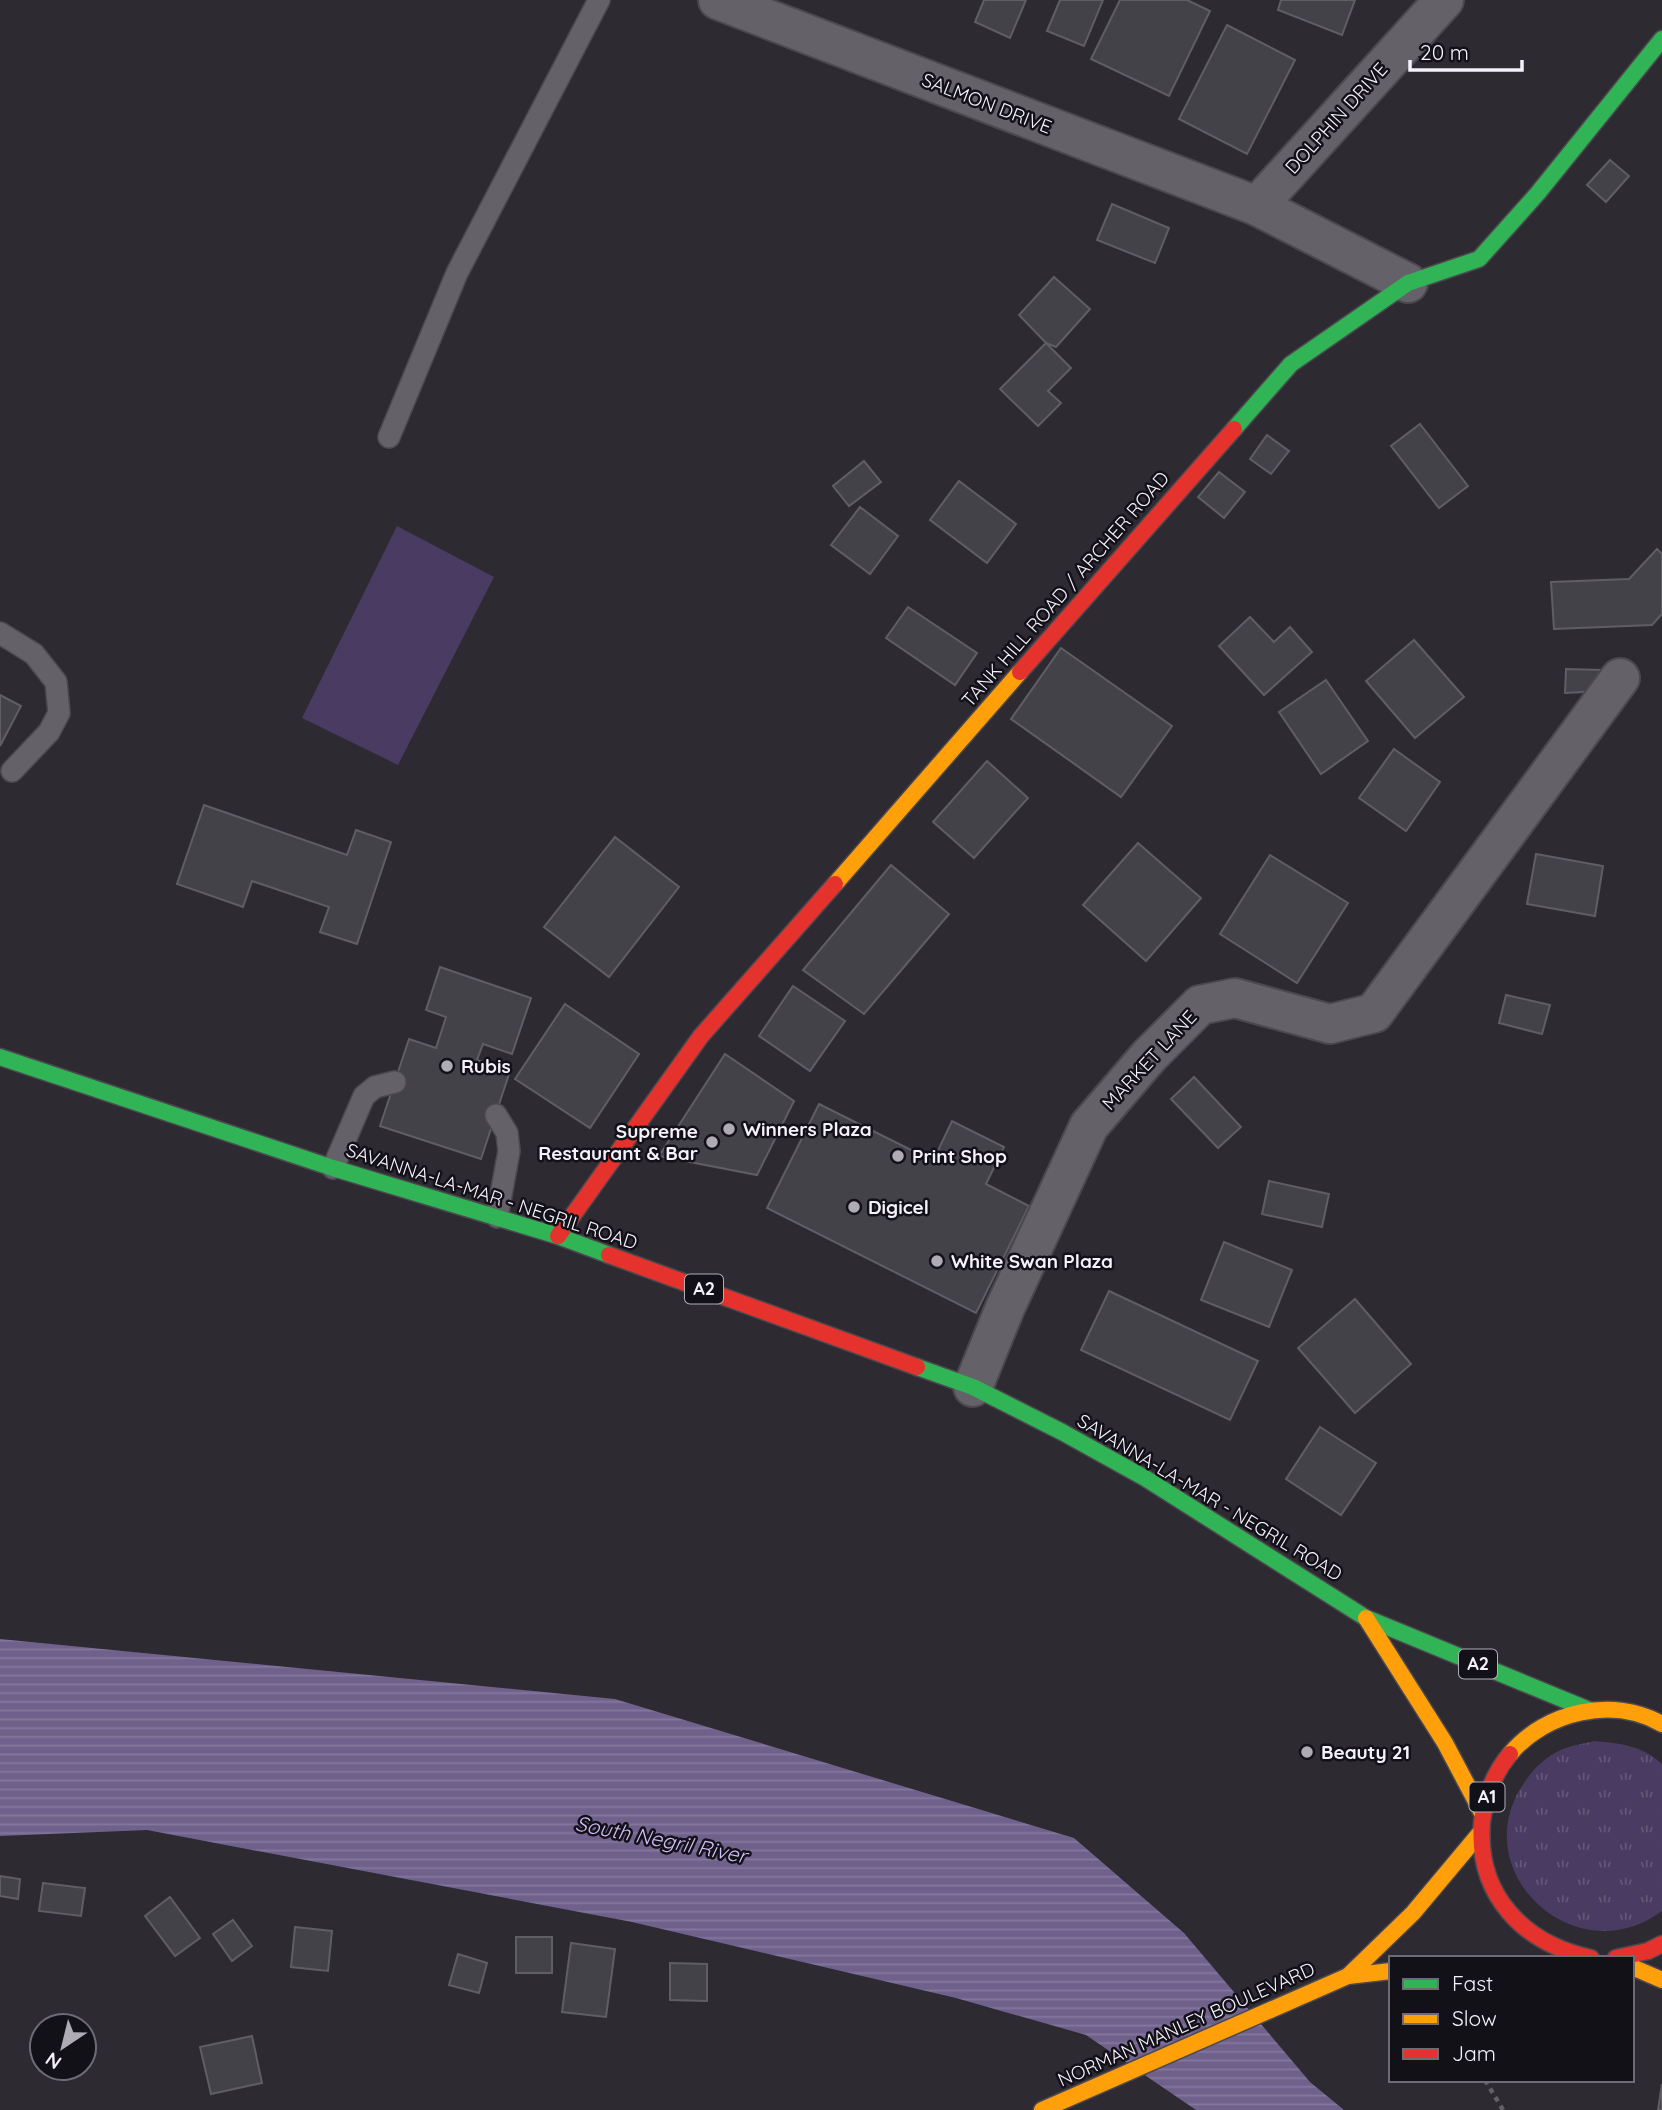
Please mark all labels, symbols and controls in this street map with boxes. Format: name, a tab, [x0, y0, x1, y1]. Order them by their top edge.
scale bar	[1410, 28, 1522, 72]
text: 20 m	[1420, 39, 1469, 65]
street label: DOLPHIN DRIVE	[1280, 57, 1392, 179]
street label: SALMON DRIVE	[919, 67, 1055, 139]
street label: TANK HILL ROAD / ARCHER ROAD	[956, 466, 1174, 712]
street label: MARKET LANE	[1097, 1005, 1201, 1115]
place label: Rubis	[461, 1054, 511, 1078]
marker: Rubis	[439, 1058, 455, 1074]
place label: Winners Plaza	[743, 1117, 872, 1141]
place label: Supreme Restaurant & Bar	[538, 1119, 698, 1165]
marker: Winners Plaza	[721, 1121, 737, 1137]
marker: Supreme Restaurant & Bar	[704, 1134, 720, 1150]
street label: SAVANNA-LA-MAR - NEGRIL ROAD	[343, 1137, 641, 1255]
place label: Print Shop	[912, 1144, 1007, 1168]
marker: Print Shop	[890, 1148, 906, 1164]
place label: Digicel	[868, 1195, 929, 1219]
marker: Digicel	[846, 1199, 862, 1215]
place label: White Swan Plaza	[951, 1249, 1113, 1273]
marker: White Swan Plaza	[929, 1253, 945, 1269]
road number: A2	[685, 1274, 723, 1304]
street label: SAVANNA-LA-MAR - NEGRIL ROAD	[1073, 1408, 1347, 1586]
road number: A2	[1459, 1650, 1497, 1679]
place label: Beauty 21	[1321, 1740, 1410, 1764]
marker: Beauty 21	[1299, 1744, 1315, 1760]
road number: A1	[1470, 1782, 1504, 1812]
water label: South Negril River	[573, 1810, 752, 1869]
street label: NORMAN MANLEY BOULEVARD	[1054, 1956, 1318, 2092]
legend	[1389, 1956, 1634, 2082]
text: Fast	[1452, 1970, 1493, 1996]
text: Slow	[1452, 2005, 1497, 2031]
north arrow	[28, 2012, 98, 2082]
text: Jam	[1452, 2040, 1496, 2066]
text: N	[41, 2047, 66, 2075]

